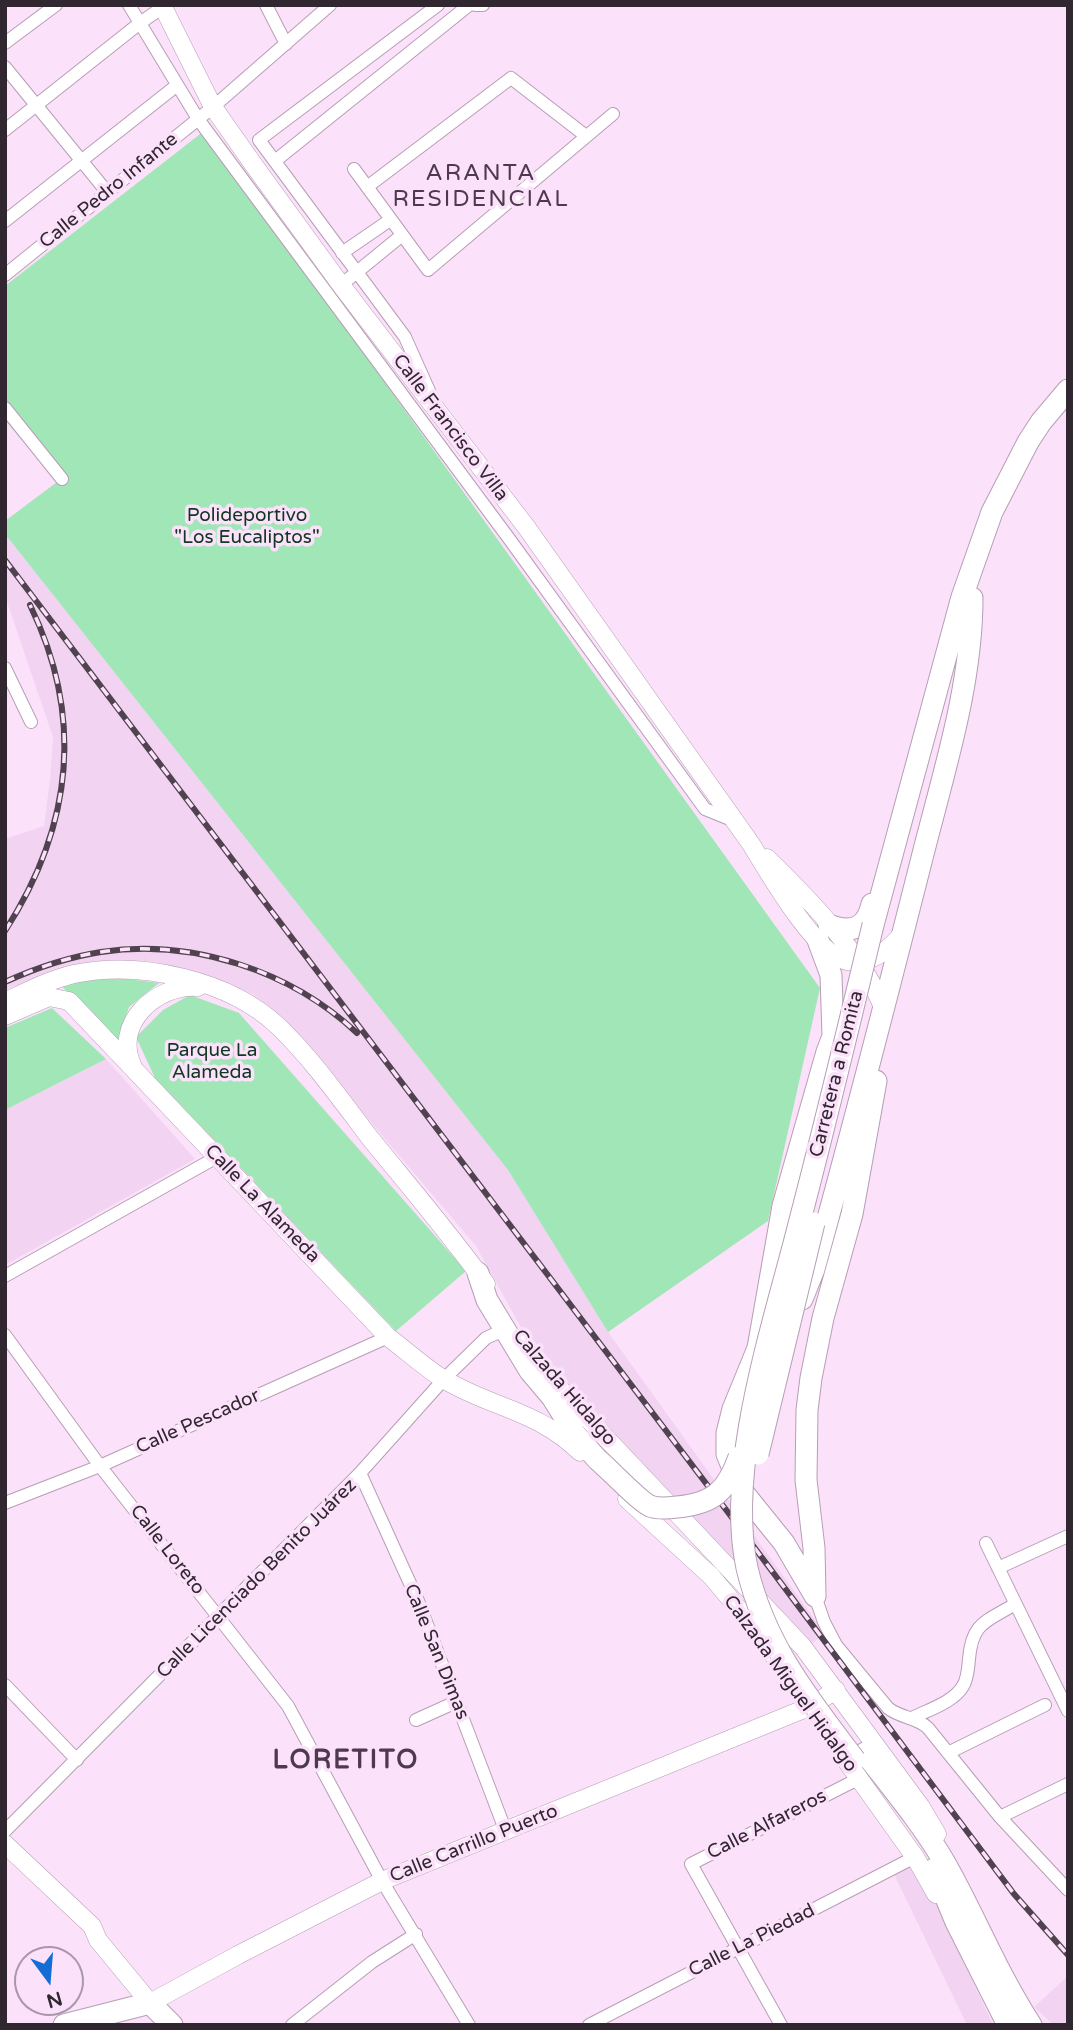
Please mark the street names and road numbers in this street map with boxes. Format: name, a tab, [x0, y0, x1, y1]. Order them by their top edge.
street label: Calle Pedro Infante	[35, 128, 183, 254]
street label: Calle Francisco Villa	[387, 350, 513, 506]
street label: Carretera a Romita	[805, 989, 869, 1159]
street label: Calle La Alameda	[200, 1140, 324, 1268]
street label: Calzada Hidalgo	[507, 1325, 621, 1451]
street label: Calle Pescador	[133, 1385, 263, 1459]
street label: Calle Licenciado Benito Juárez	[152, 1474, 362, 1684]
street label: Calle Loreto	[125, 1500, 209, 1600]
street label: Calle San Dimas	[398, 1581, 474, 1723]
street label: Calzada Miguel Hidalgo	[718, 1591, 862, 1777]
street label: Calle Alfareros	[704, 1785, 830, 1865]
street label: Calle Carrillo Puerto	[387, 1800, 561, 1888]
street label: Calle La Piedad	[685, 1899, 819, 1983]

